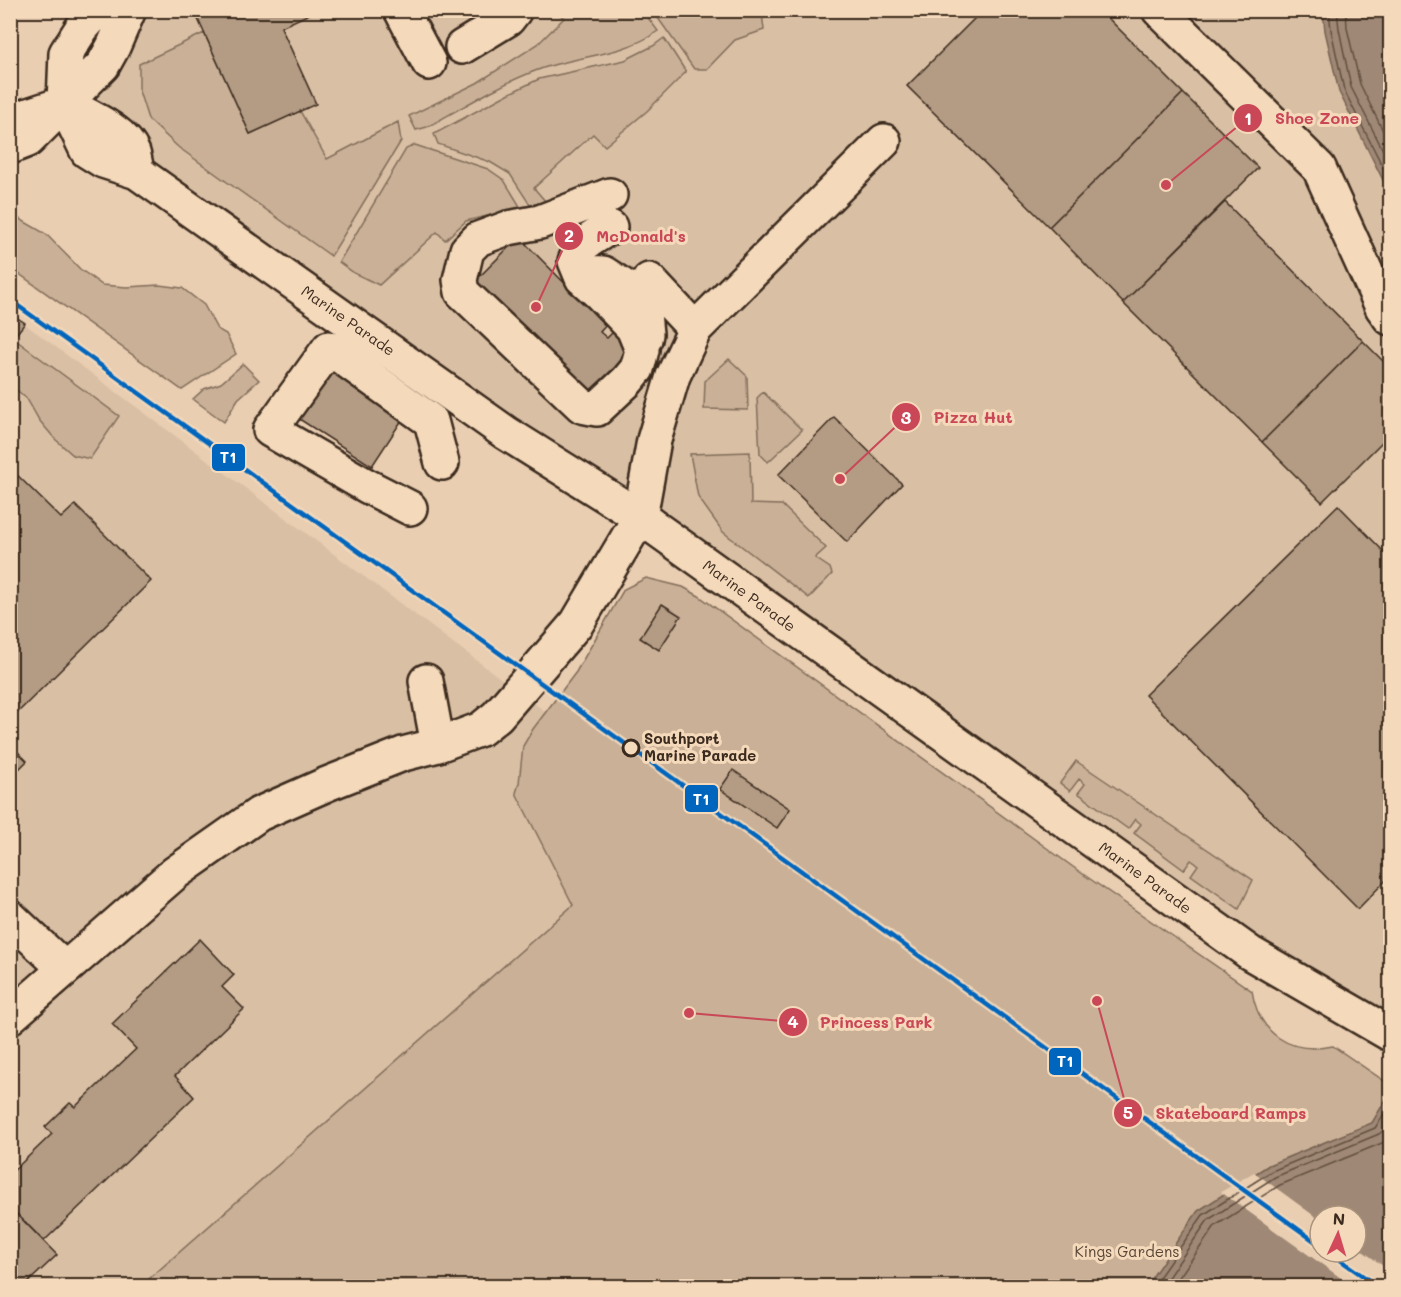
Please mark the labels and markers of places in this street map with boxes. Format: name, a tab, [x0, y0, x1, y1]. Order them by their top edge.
callout: Shoe Zone	[1233, 101, 1371, 135]
callout: McDonald's	[554, 219, 698, 253]
callout: Pizza Hut	[891, 400, 1024, 434]
place label: Southport Marine Parade	[644, 728, 756, 765]
marker: Southport Marine Parade	[622, 739, 640, 757]
callout: Princess Park	[778, 1005, 944, 1039]
callout: Skateboard Ramps	[1113, 1096, 1318, 1130]

